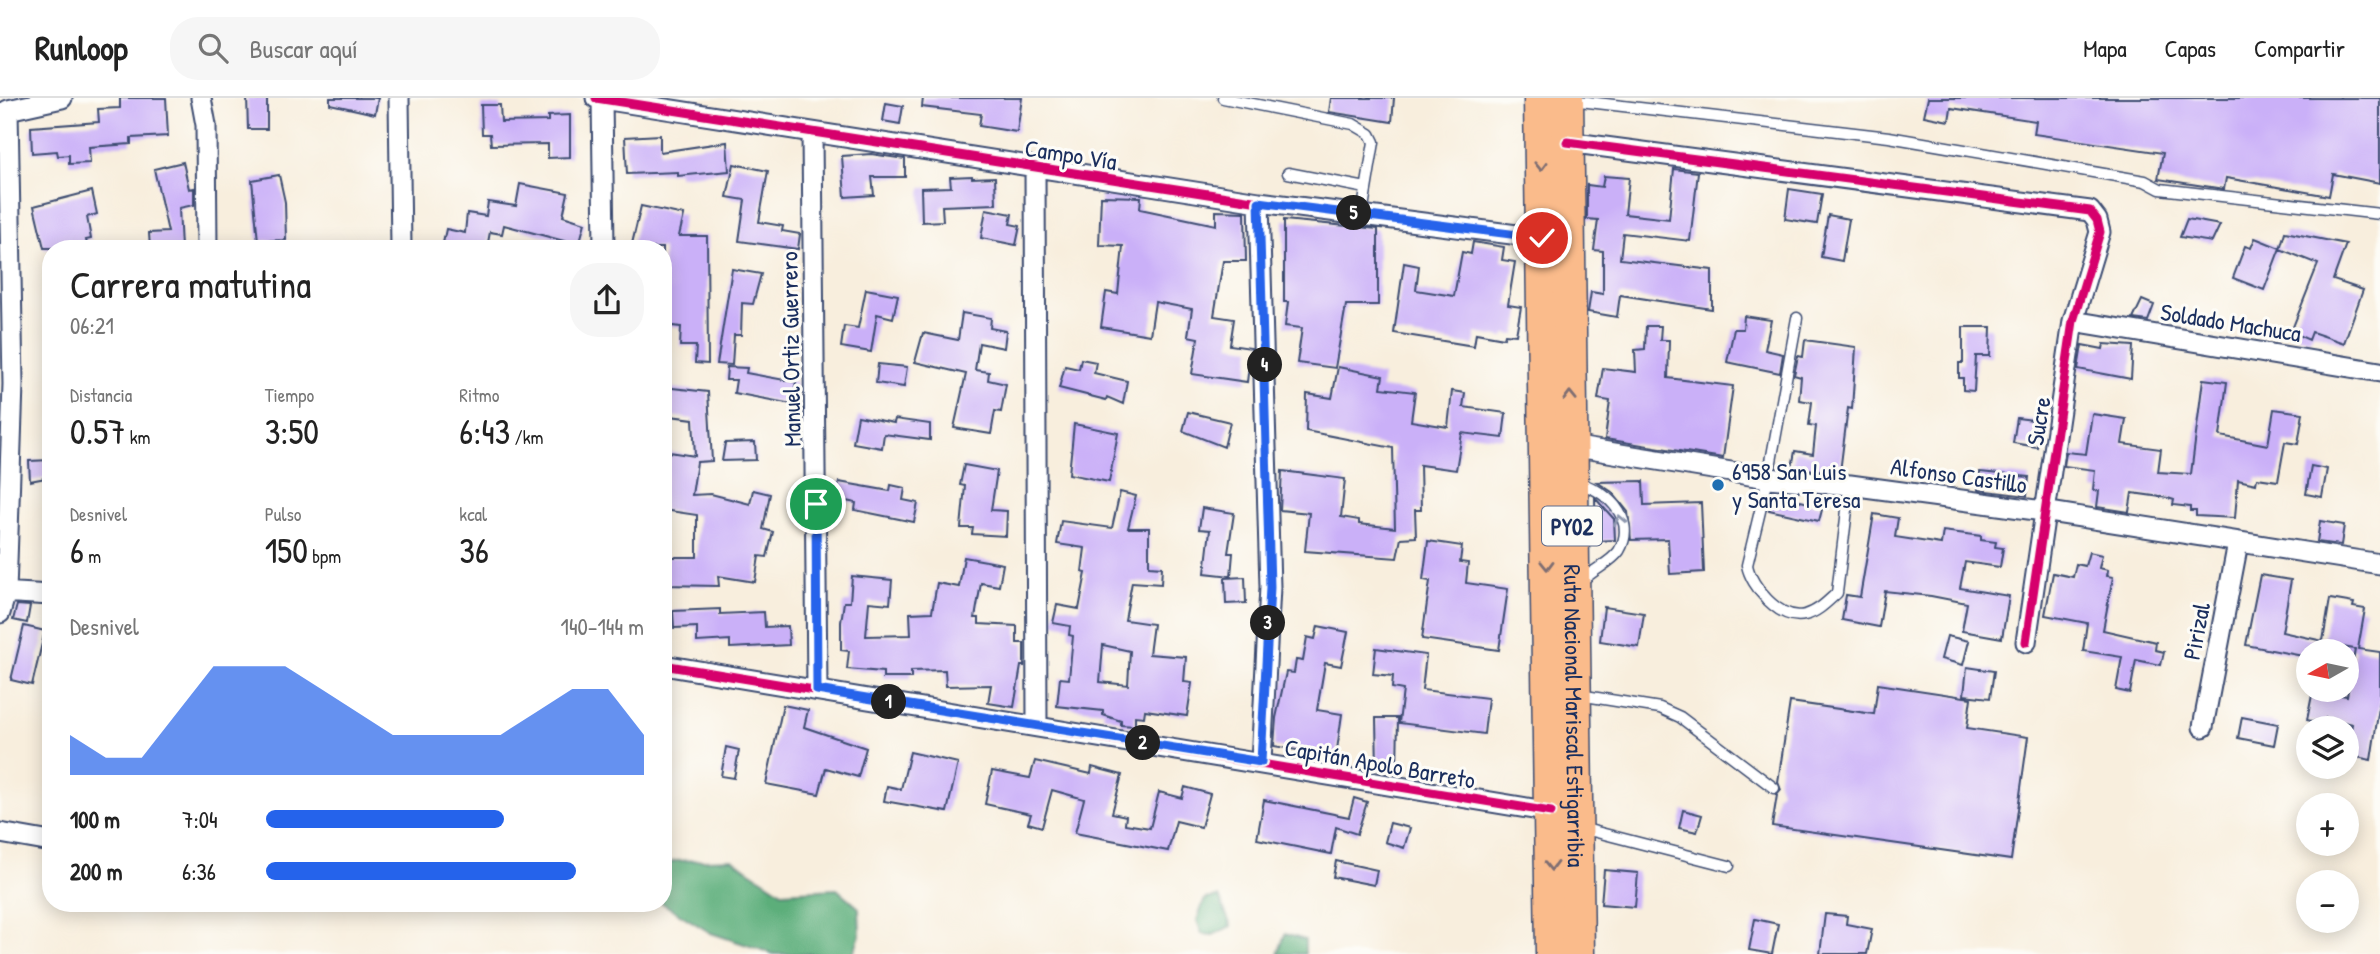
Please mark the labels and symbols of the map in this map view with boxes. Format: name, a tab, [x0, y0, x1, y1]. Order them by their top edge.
street label: Campo Vía	[1023, 131, 1119, 177]
one-way arrow	[1533, 161, 1549, 172]
pin: 5	[1336, 195, 1372, 230]
pin	[1512, 208, 1572, 268]
street label: Manuel Ortiz Guerrero	[772, 251, 808, 447]
street label: Soldado Machuca	[2158, 295, 2304, 349]
pin: 4	[1248, 348, 1282, 382]
one-way arrow	[1563, 390, 1578, 401]
street label: Sucre	[2018, 394, 2058, 448]
street label: Alfonso Castillo	[1889, 450, 2029, 500]
place label: 6958 San Luis y Santa Teresa	[1732, 455, 1860, 515]
pin	[786, 474, 846, 534]
marker: 6958 San Luis y Santa Teresa	[1710, 477, 1726, 493]
road number: PY02	[1542, 506, 1602, 546]
one-way arrow	[1614, 515, 1629, 527]
one-way arrow	[1539, 560, 1555, 571]
street label: Ruta Nacional Mariscal Estigarribia	[1557, 564, 1593, 868]
street label: Pirizal	[2175, 599, 2217, 662]
pin: 3	[1250, 606, 1286, 640]
north arrow	[2296, 639, 2359, 702]
pin: 1	[872, 684, 906, 720]
pin: 2	[1126, 726, 1160, 760]
street label: Capitán Apolo Barreto	[1282, 730, 1478, 796]
one-way arrow	[1543, 861, 1559, 872]

